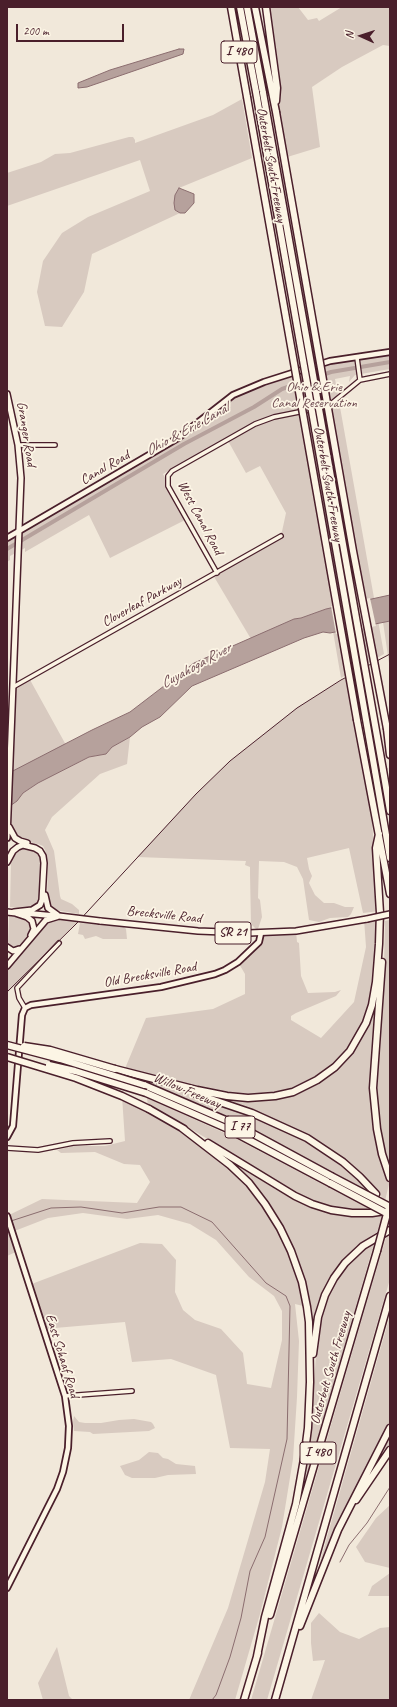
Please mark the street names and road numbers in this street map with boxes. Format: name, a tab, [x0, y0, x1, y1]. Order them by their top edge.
road number: I 480	[221, 41, 257, 63]
street label: Outerbelt South Freeway	[253, 106, 289, 224]
street label: Granger Road	[13, 400, 39, 468]
street label: Outerbelt South Freeway	[310, 425, 346, 543]
street label: Canal Road	[77, 447, 133, 489]
street label: West Canal Road	[173, 478, 227, 558]
street label: Cloverleaf Parkway	[99, 573, 185, 631]
street label: Brecksville Road	[126, 903, 202, 927]
road number: SR 21	[215, 922, 251, 944]
street label: Old Brecksville Road	[102, 959, 198, 991]
street label: Willow Freeway	[151, 1069, 223, 1113]
road number: I 77	[225, 1116, 255, 1138]
street label: Outerbelt South Freeway	[307, 1310, 355, 1426]
street label: East Schaaf Road	[41, 1312, 83, 1400]
road number: I 480	[300, 1442, 336, 1464]

